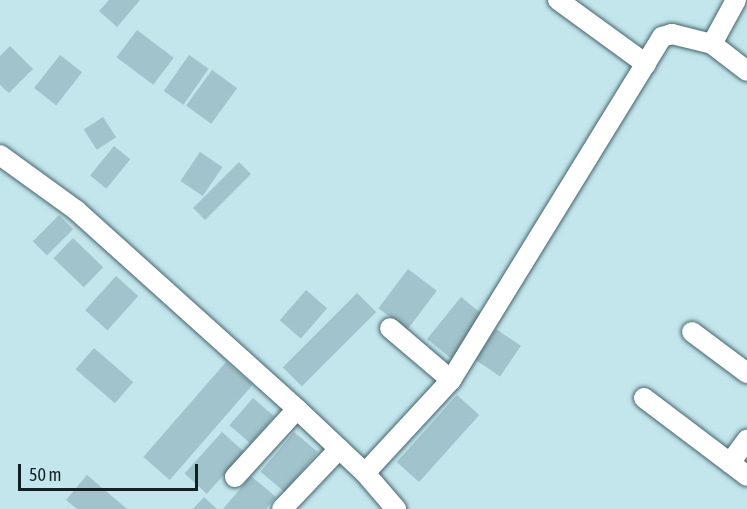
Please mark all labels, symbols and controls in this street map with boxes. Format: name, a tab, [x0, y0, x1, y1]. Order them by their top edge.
scale bar	[21, 452, 201, 490]
text: 50 m	[29, 464, 61, 485]

